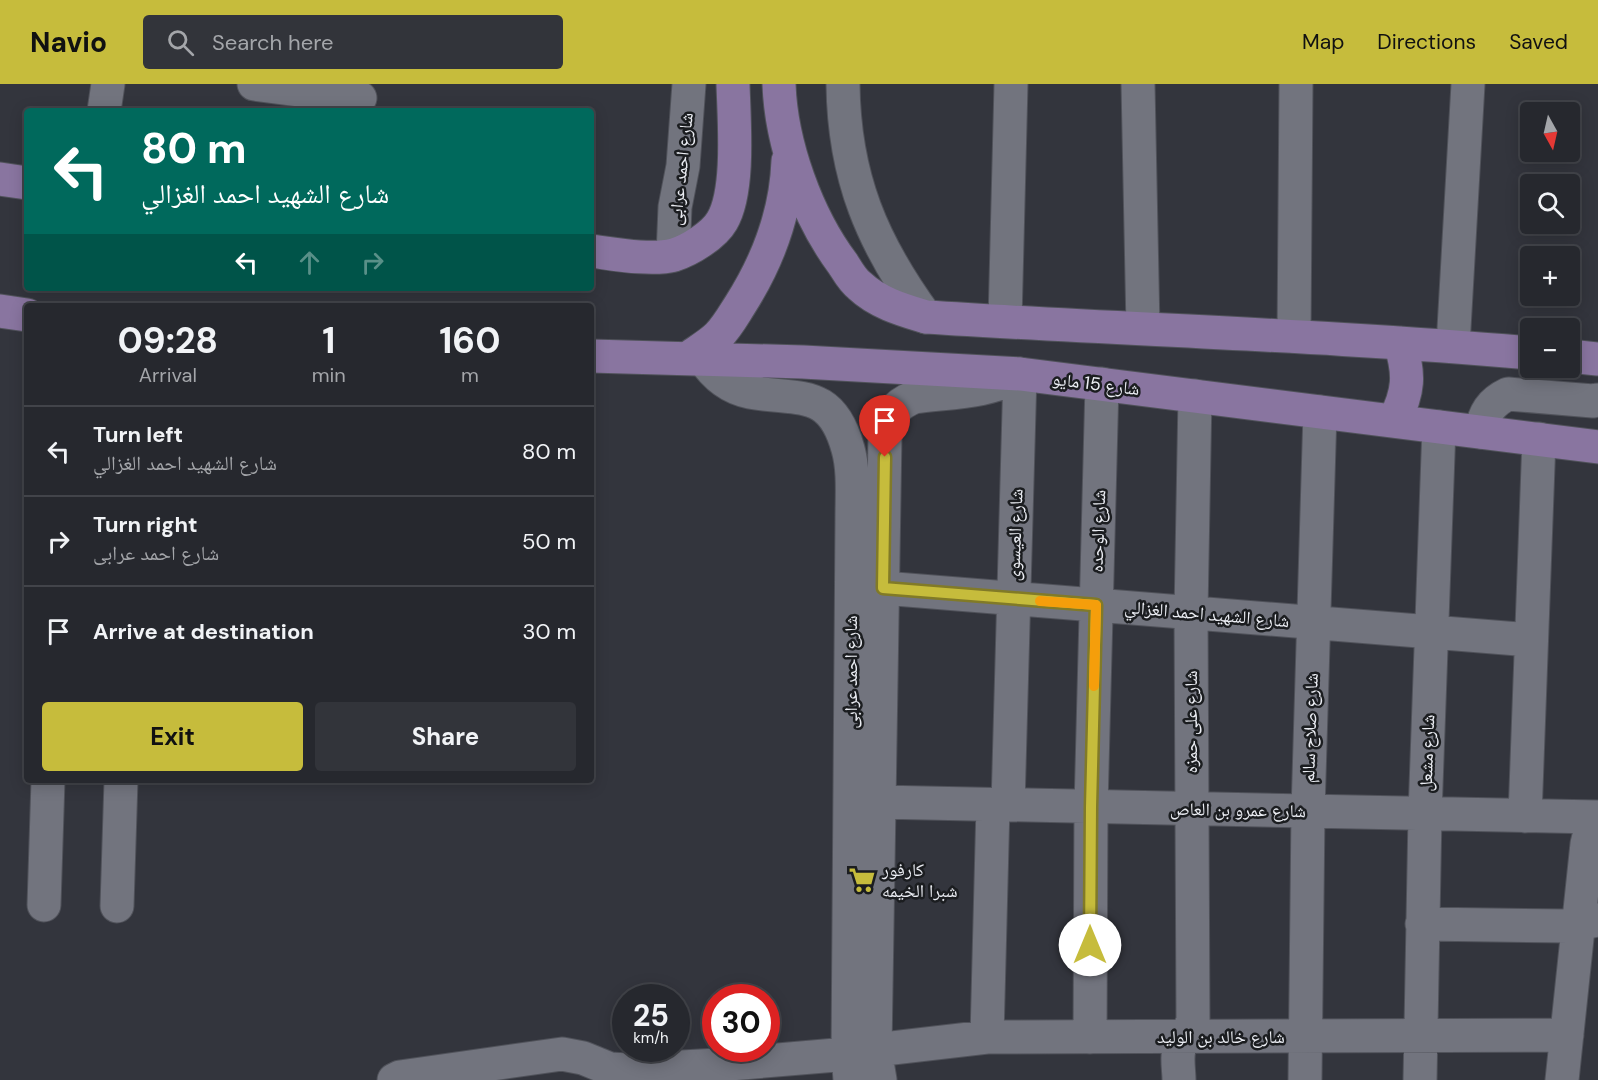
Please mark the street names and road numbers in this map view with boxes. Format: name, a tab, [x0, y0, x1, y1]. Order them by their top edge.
street label: شارع احمد عرابى	[663, 111, 699, 227]
street label: شارع 15 مايو	[1051, 367, 1141, 401]
street label: شارع العيسوى	[1001, 488, 1029, 582]
street label: شارع الوحده	[1085, 489, 1111, 573]
street label: شارع الشهيد احمد الغزالي	[1123, 595, 1290, 636]
street label: شارع احمد عرابى	[839, 615, 863, 729]
street label: شارع على حمزه	[1179, 670, 1203, 774]
street label: شارع صلاح سالم	[1296, 673, 1324, 783]
street label: شارع مشعل	[1414, 714, 1440, 792]
street label: شارع عمرو بن العاص	[1170, 797, 1306, 823]
street label: شارع خالد بن الوليد	[1157, 1025, 1285, 1049]

